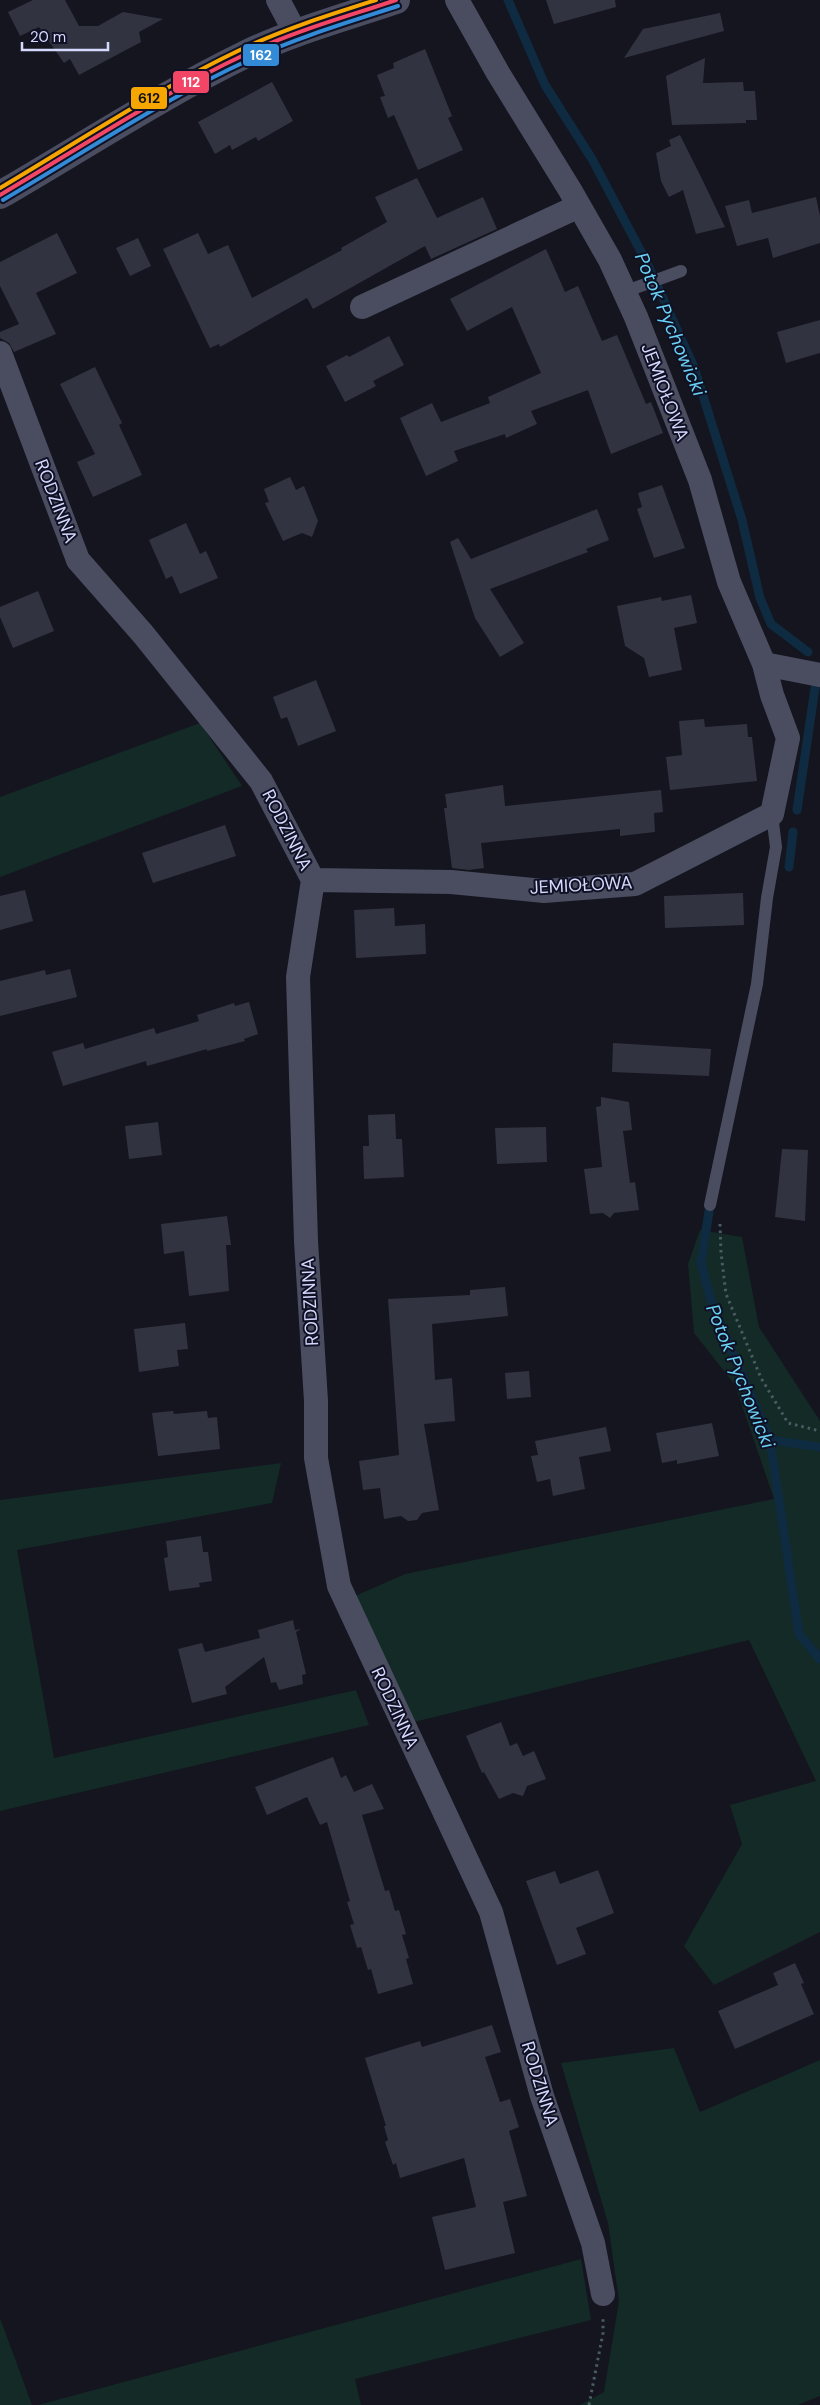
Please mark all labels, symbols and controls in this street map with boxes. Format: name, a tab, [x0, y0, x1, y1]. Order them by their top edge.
scale bar	[22, 20, 109, 52]
text: 20 m	[30, 27, 66, 47]
line badge: 162	[242, 43, 280, 67]
text: 162	[250, 46, 272, 64]
line badge: 112	[172, 70, 210, 94]
text: 112	[182, 73, 200, 91]
line badge: 612	[130, 86, 168, 110]
text: 612	[138, 89, 160, 107]
water label: Potok Pychowicki	[629, 249, 712, 400]
street label: JEMIOŁOWA	[635, 340, 695, 444]
street label: RODZINNA	[29, 456, 83, 546]
street label: RODZINNA	[256, 785, 318, 875]
street label: JEMIOŁOWA	[529, 870, 633, 900]
street label: RODZINNA	[296, 1257, 324, 1346]
water label: Potok Pychowicki	[700, 1300, 781, 1452]
street label: RODZINNA	[366, 1663, 424, 1753]
street label: RODZINNA	[516, 2039, 564, 2130]

